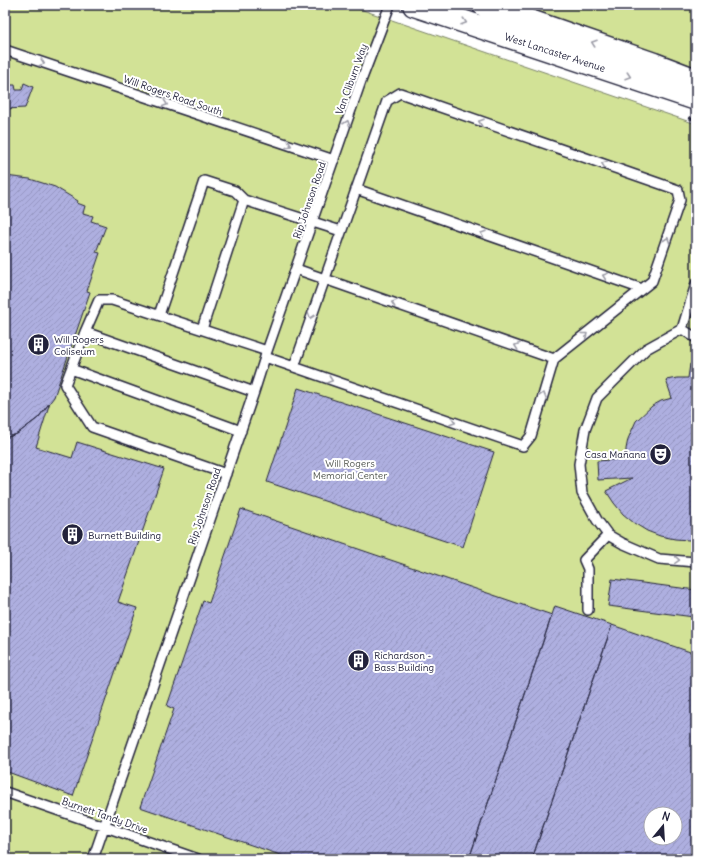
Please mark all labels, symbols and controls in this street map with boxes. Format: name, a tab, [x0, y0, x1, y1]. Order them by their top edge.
one-way arrow	[461, 17, 468, 26]
street label: West Lancaster Avenue	[503, 30, 607, 75]
one-way arrow	[590, 39, 597, 47]
street label: Van Cliburn Way	[333, 42, 370, 116]
one-way arrow	[38, 58, 45, 66]
street label: Will Rogers Road South	[122, 72, 224, 119]
one-way arrow	[624, 72, 631, 80]
one-way arrow	[162, 99, 169, 108]
one-way arrow	[478, 118, 485, 126]
one-way arrow	[342, 120, 351, 127]
one-way arrow	[285, 140, 292, 149]
street label: Rip Johnson Road	[290, 160, 329, 240]
one-way arrow	[601, 161, 608, 169]
one-way arrow	[479, 230, 486, 238]
one-way arrow	[662, 236, 670, 243]
one-way arrow	[602, 273, 609, 281]
one-way arrow	[391, 300, 398, 308]
one-way arrow	[308, 312, 316, 319]
building icon: Will Rogers Coliseum	[25, 332, 51, 358]
one-way arrow	[580, 332, 587, 339]
place label: Will Rogers Coliseum	[54, 333, 104, 358]
one-way arrow	[514, 342, 521, 351]
one-way arrow	[327, 375, 334, 383]
one-way arrow	[538, 392, 547, 399]
one-way arrow	[450, 418, 457, 426]
theatre icon: Casa Mañana	[648, 441, 674, 467]
place label: Casa Mañana	[584, 448, 646, 461]
park label: Will Rogers Memorial Center	[313, 457, 387, 482]
street label: Rip Johnson Road	[185, 466, 224, 546]
building icon: Burnett Building	[60, 522, 86, 548]
place label: Burnett Building	[88, 529, 161, 542]
one-way arrow	[674, 556, 680, 565]
building icon: Richardson - Bass Building	[346, 648, 372, 674]
place label: Richardson - Bass Building	[374, 649, 434, 674]
street label: Burnett Tandy Drive	[60, 795, 150, 836]
north arrow	[643, 806, 683, 846]
text: N	[660, 809, 672, 824]

